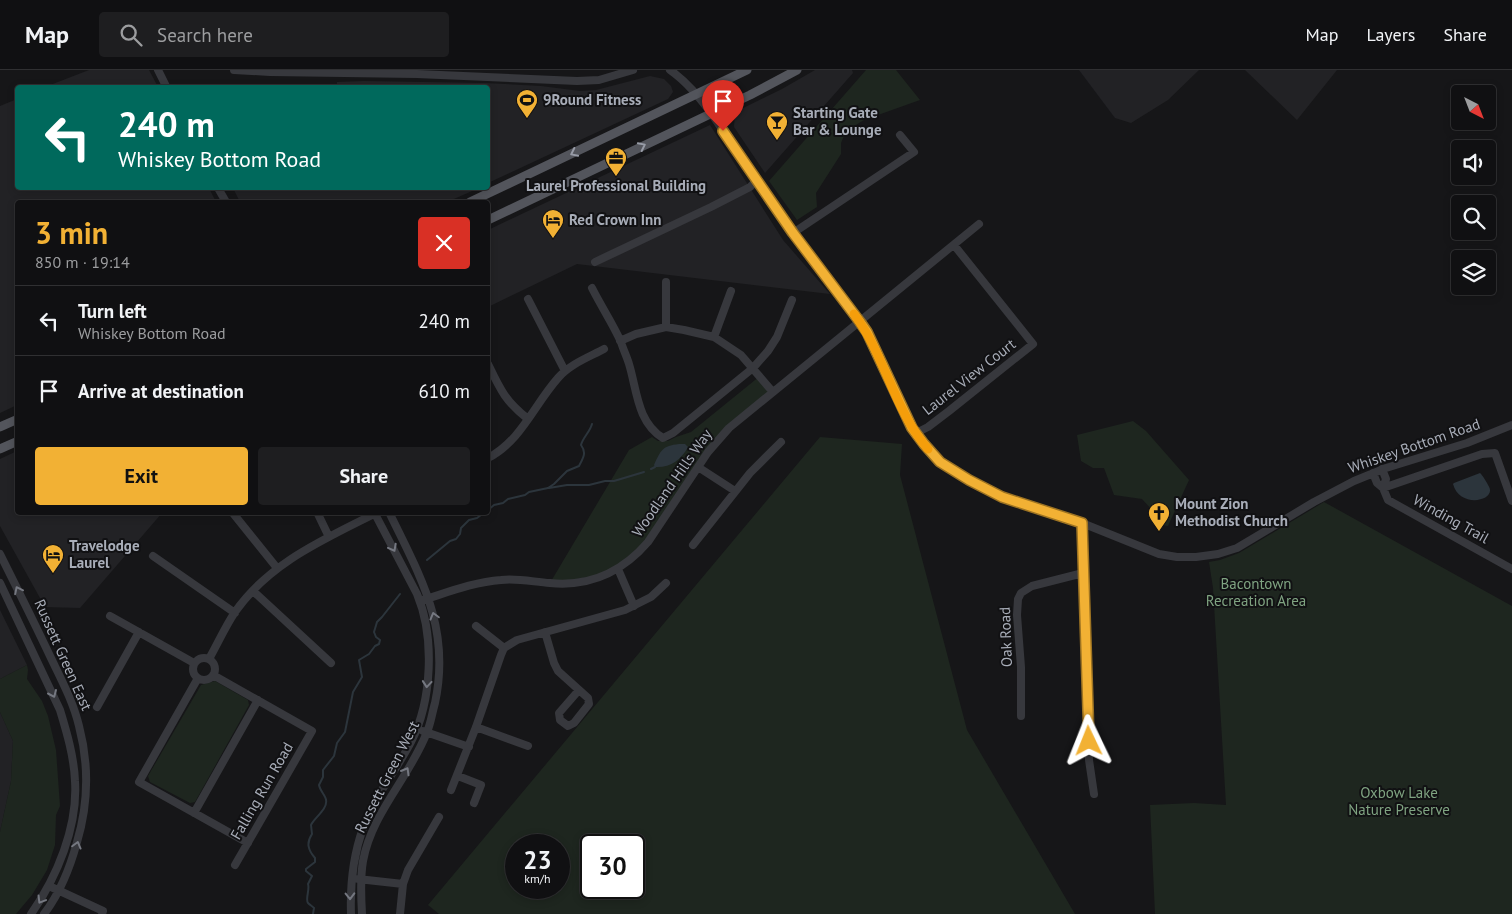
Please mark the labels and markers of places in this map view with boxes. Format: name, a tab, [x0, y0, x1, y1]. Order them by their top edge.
pin	[702, 80, 744, 131]
sports icon: 9Round Fitness	[515, 88, 539, 119]
place label: 9Round Fitness	[543, 90, 641, 109]
place label: Starting Gate Bar & Lounge	[793, 103, 882, 139]
bar icon: Starting Gate Bar & Lounge	[765, 110, 789, 141]
office icon: Laurel Professional Building	[604, 146, 628, 177]
place label: Laurel Professional Building	[526, 176, 706, 195]
hotel icon: Red Crown Inn	[541, 208, 565, 239]
place label: Red Crown Inn	[569, 210, 661, 229]
place label: Mount Zion Methodist Church	[1175, 494, 1288, 530]
church icon: Mount Zion Methodist Church	[1147, 501, 1171, 532]
place label: Travelodge Laurel	[69, 536, 140, 572]
hotel icon: Travelodge Laurel	[41, 543, 65, 574]

